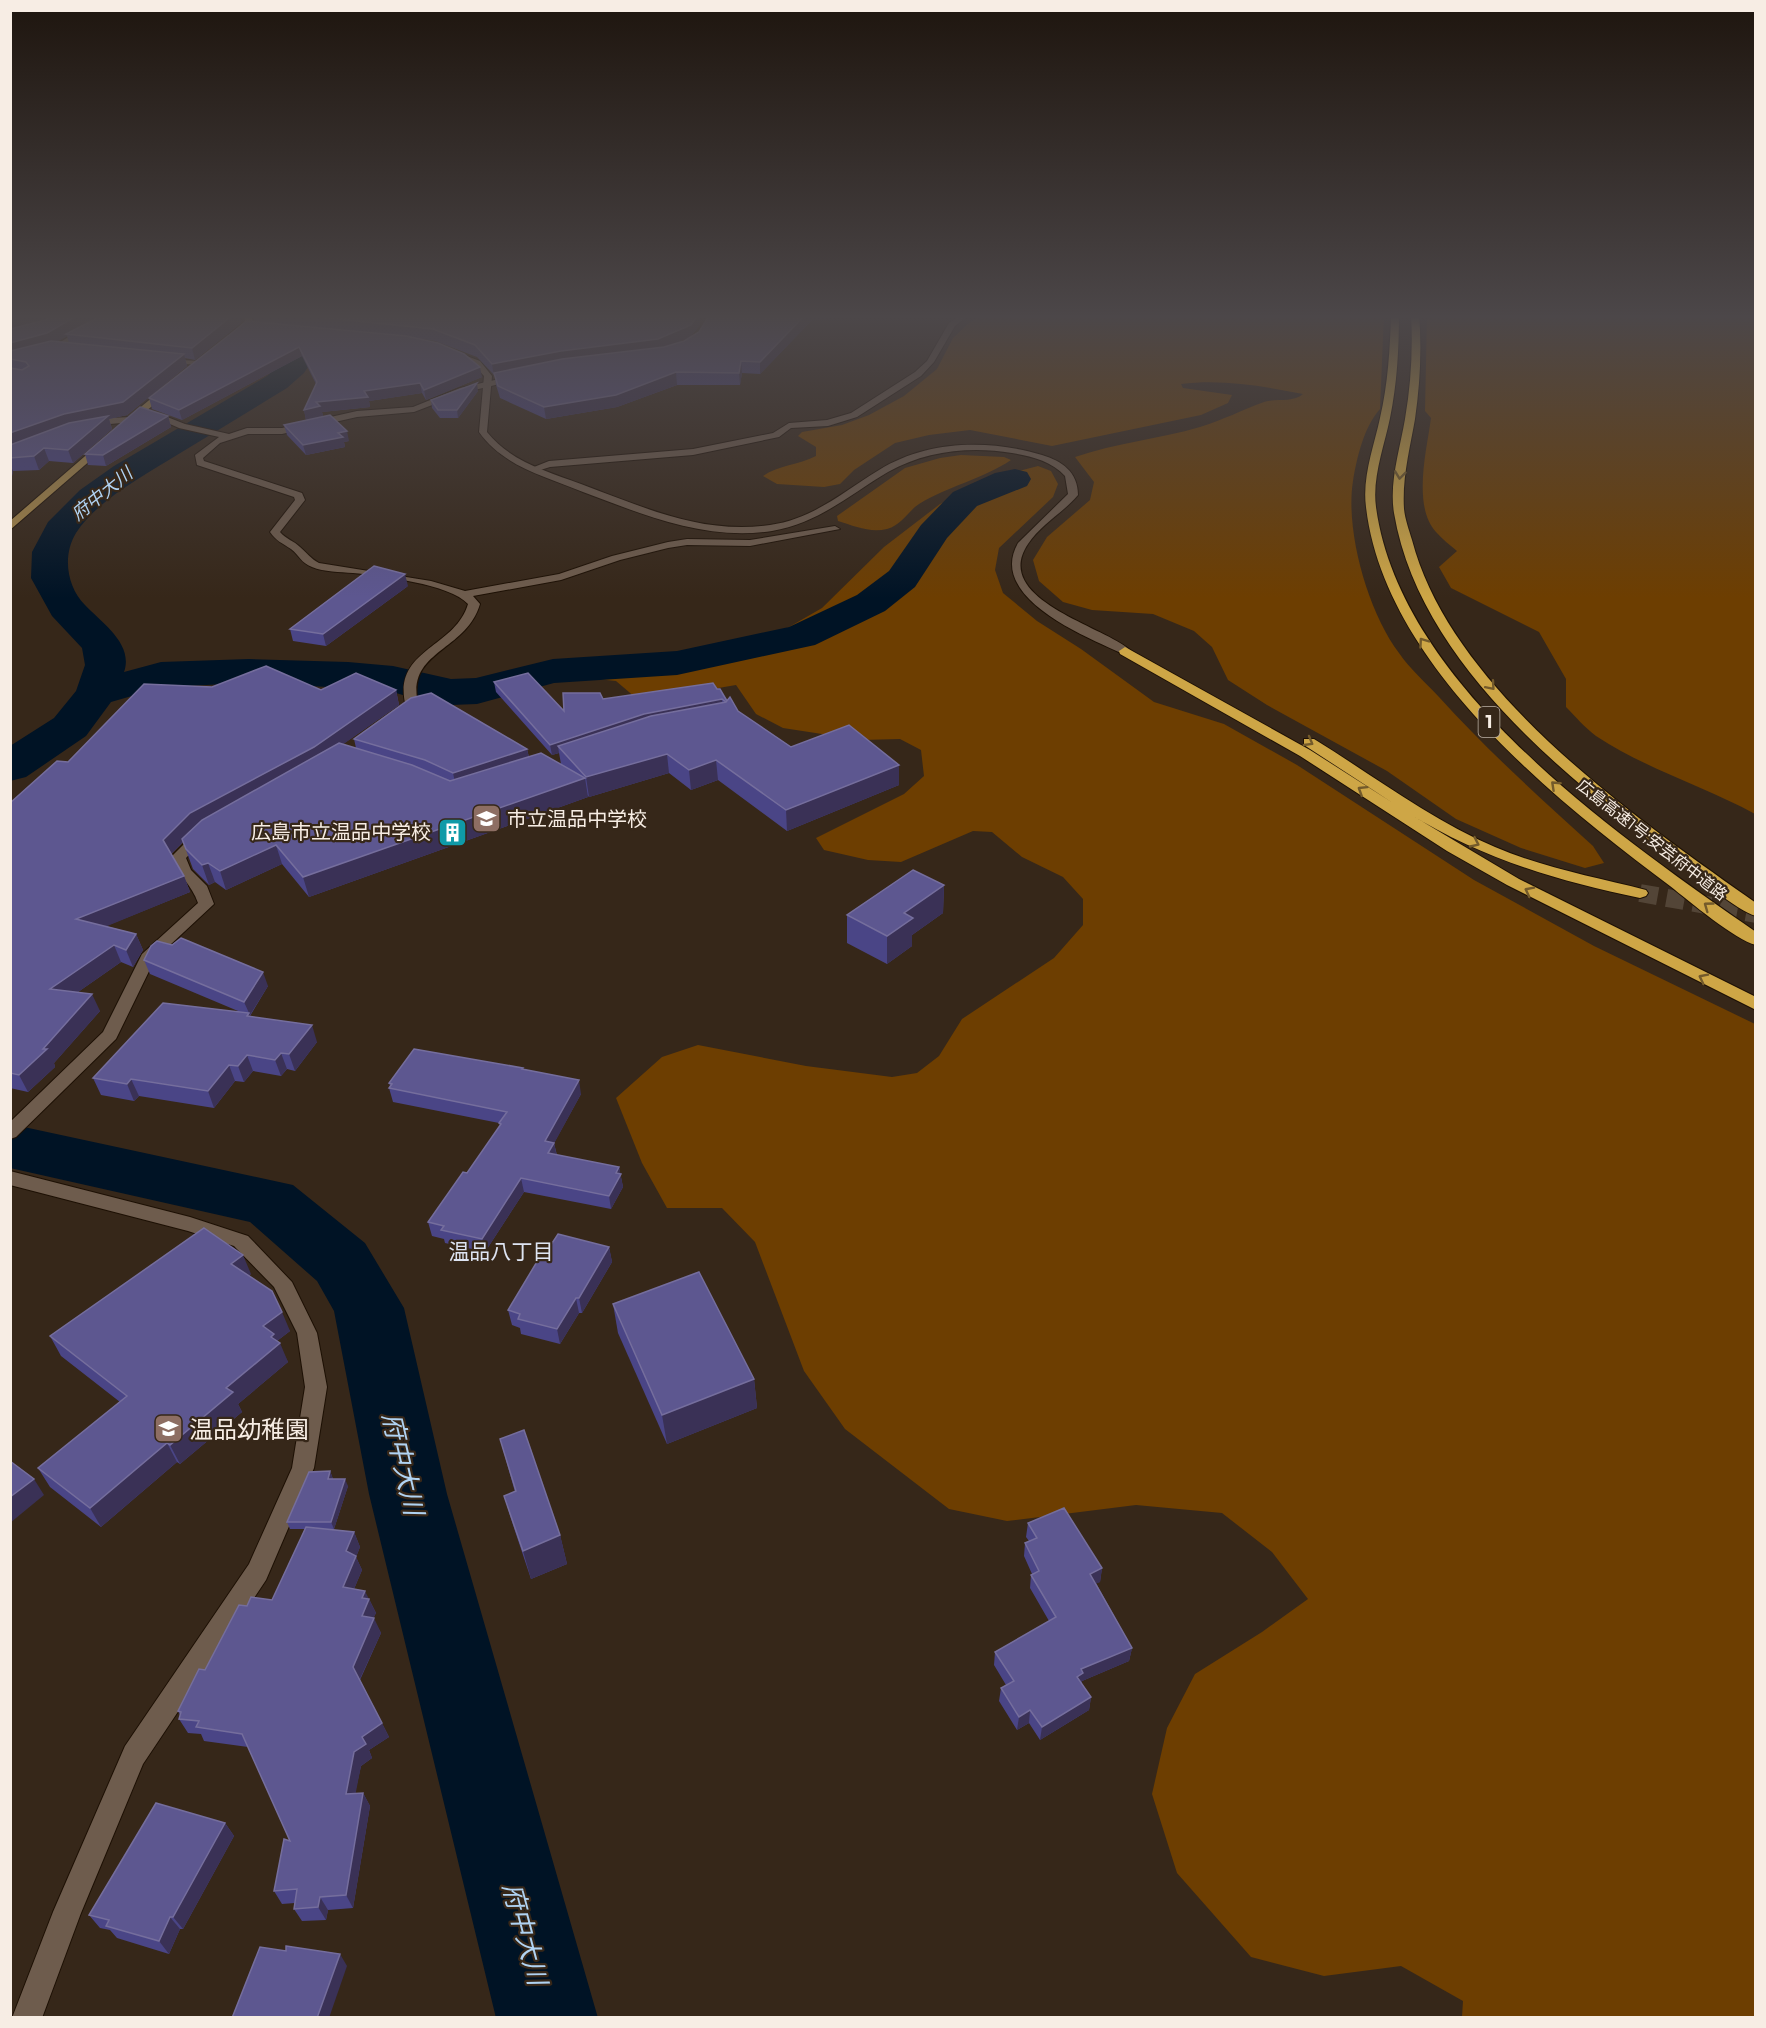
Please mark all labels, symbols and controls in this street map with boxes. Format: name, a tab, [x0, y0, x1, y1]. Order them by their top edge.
water label: 府中大川	[67, 462, 138, 525]
one-way arrow	[1394, 471, 1406, 480]
one-way arrow	[1419, 638, 1430, 649]
one-way arrow	[1484, 679, 1495, 690]
road number: 1	[1478, 707, 1500, 737]
one-way arrow	[1303, 734, 1313, 746]
street label: 広島高速1号;安芸府中道路	[1573, 776, 1731, 904]
one-way arrow	[1552, 781, 1562, 792]
one-way arrow	[1358, 785, 1368, 797]
school or university icon: 市立温品中学校	[470, 803, 502, 835]
place label: 市立温品中学校	[507, 807, 647, 831]
building icon: 広島市立温品中学校	[436, 816, 468, 848]
place label: 広島市立温品中学校	[251, 820, 431, 844]
one-way arrow	[1468, 836, 1479, 848]
one-way arrow	[1525, 887, 1535, 898]
one-way arrow	[1703, 902, 1714, 913]
one-way arrow	[1699, 974, 1710, 985]
district label: 温品八丁目	[449, 1239, 554, 1264]
water label: 府中大川	[376, 1410, 431, 1521]
school or university icon: 温品幼稚園	[152, 1413, 184, 1445]
place label: 温品幼稚園	[189, 1415, 309, 1444]
water label: 府中大川	[496, 1880, 555, 1991]

